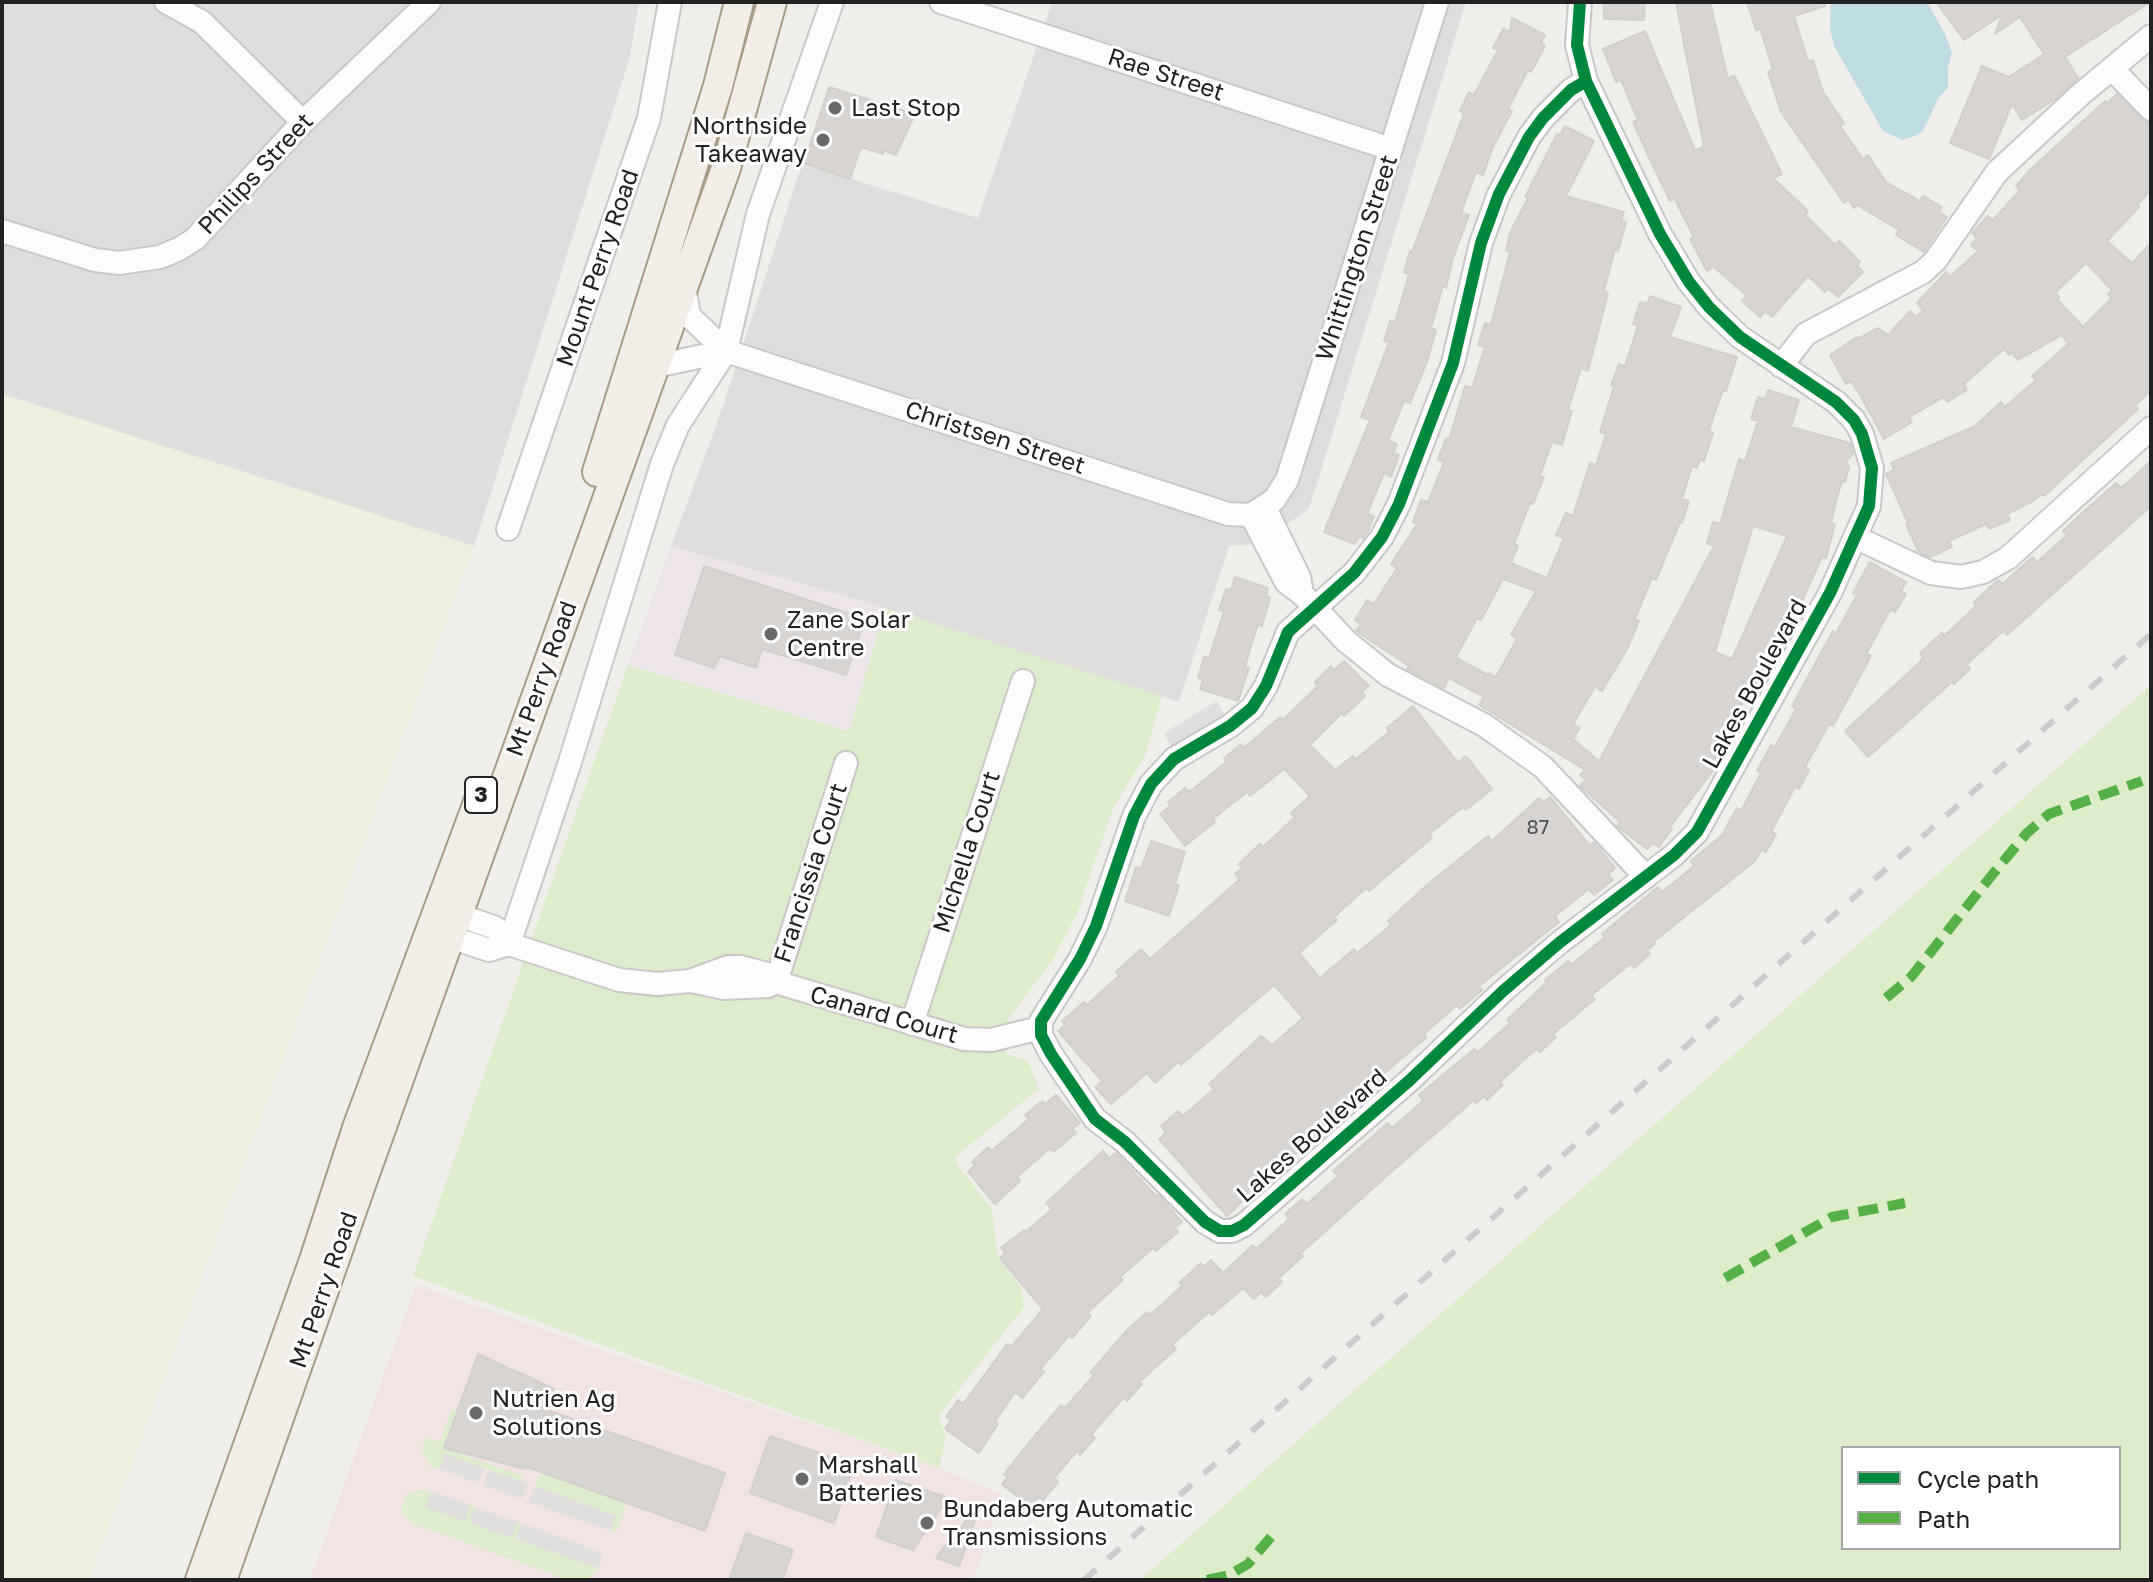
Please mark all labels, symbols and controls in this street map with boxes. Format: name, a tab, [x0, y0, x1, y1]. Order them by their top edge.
street label: Rae Street	[1104, 43, 1228, 107]
place label: Last Stop	[851, 94, 960, 122]
marker: Last Stop	[826, 99, 844, 117]
street label: Philips Street	[192, 107, 320, 241]
place label: Northside Takeaway	[692, 112, 807, 168]
marker: Northside Takeaway	[814, 131, 832, 149]
street label: Whittington Street	[1310, 151, 1404, 365]
street label: Mount Perry Road	[551, 166, 645, 370]
street label: Christsen Street	[901, 395, 1089, 481]
street label: Lakes Boulevard	[1697, 594, 1813, 774]
street label: Mt Perry Road	[501, 597, 583, 761]
place label: Zane Solar Centre	[787, 606, 910, 662]
marker: Zane Solar Centre	[762, 625, 780, 643]
street label: Michella Court	[927, 767, 1007, 937]
road number: 3	[465, 777, 497, 813]
street label: Francissia Court	[768, 779, 854, 967]
house number: 87	[1527, 816, 1549, 840]
street label: Canard Court	[807, 980, 961, 1050]
street label: Lakes Boulevard	[1231, 1063, 1393, 1209]
street label: Mt Perry Road	[284, 1208, 364, 1372]
place label: Nutrien Ag Solutions	[492, 1385, 615, 1441]
marker: Nutrien Ag Solutions	[467, 1404, 485, 1422]
legend	[1841, 1446, 2121, 1550]
place label: Marshall Batteries	[818, 1451, 923, 1507]
text: Cycle path	[1917, 1464, 2039, 1493]
marker: Marshall Batteries	[793, 1470, 811, 1488]
place label: Bundaberg Automatic Transmissions	[943, 1495, 1193, 1551]
text: Path	[1917, 1504, 1970, 1533]
marker: Bundaberg Automatic Transmissions	[918, 1514, 936, 1532]

